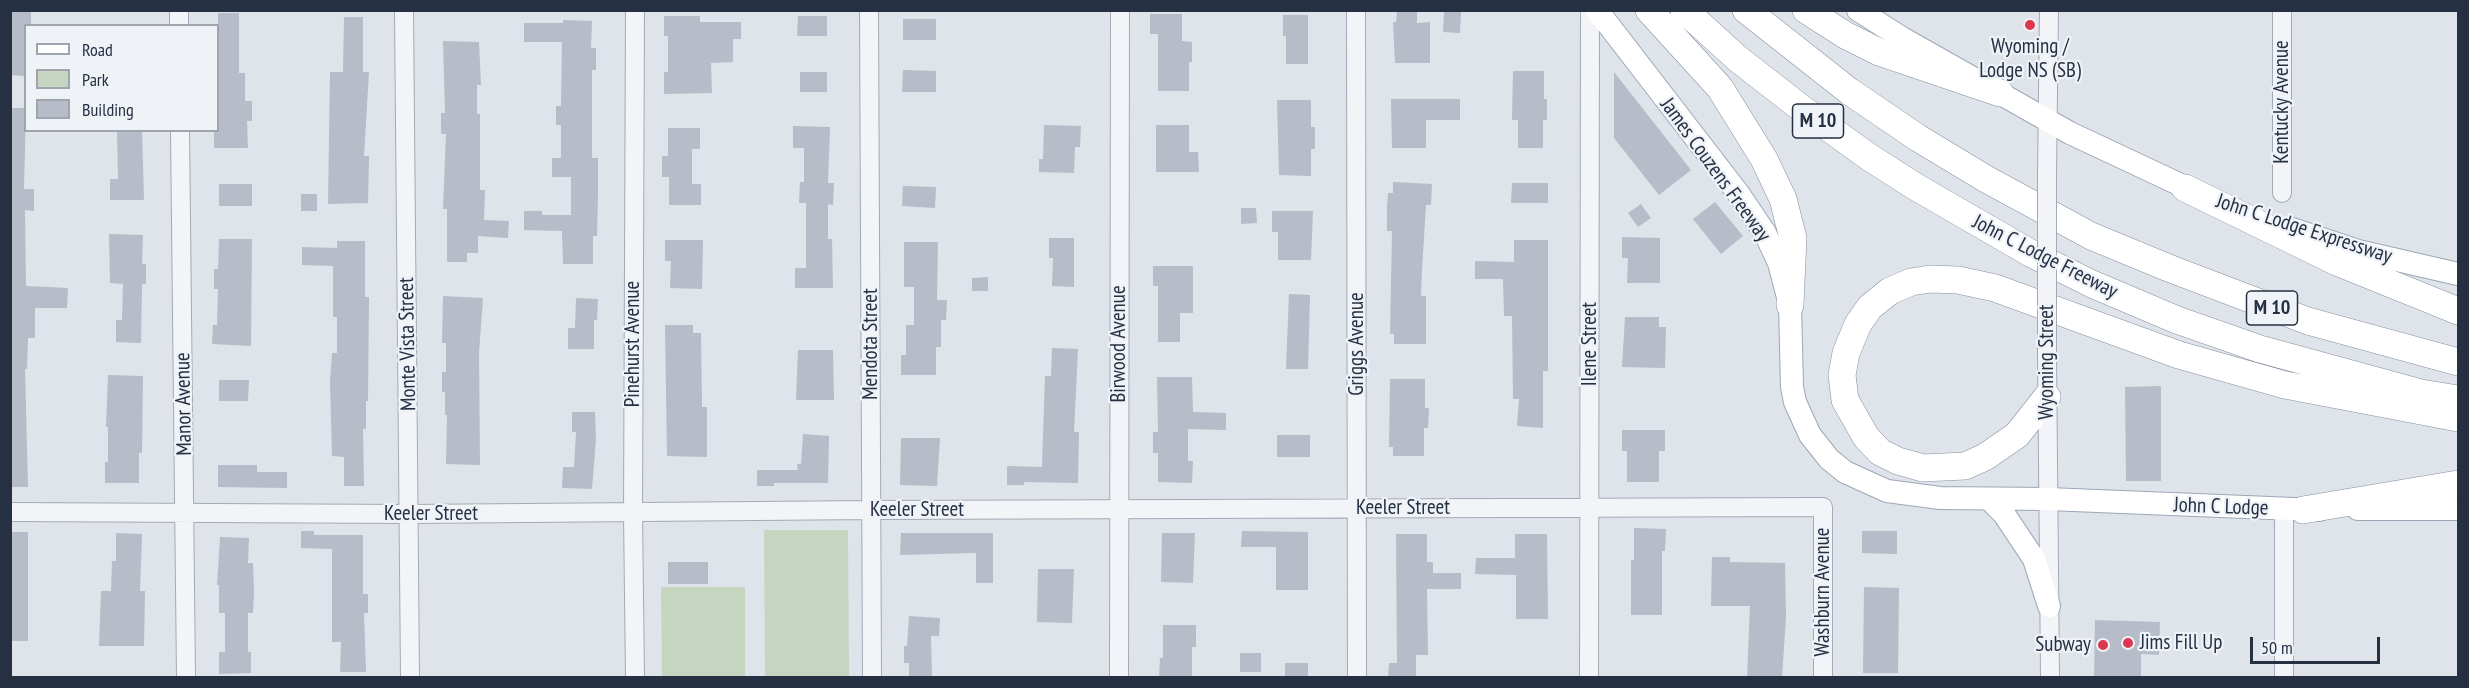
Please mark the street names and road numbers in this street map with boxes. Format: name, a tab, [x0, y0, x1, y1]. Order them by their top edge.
street label: Kentucky Avenue	[2269, 40, 2295, 164]
street label: James Couzens Freeway	[1654, 93, 1776, 247]
road number: M 10	[1792, 104, 1844, 138]
street label: John C Lodge Expressway	[2213, 189, 2395, 269]
street label: John C Lodge Freeway	[1968, 210, 2122, 304]
street label: Monte Vista Street	[394, 277, 422, 411]
street label: Pinehurst Avenue	[620, 281, 646, 407]
street label: Birwood Avenue	[1106, 285, 1132, 403]
street label: Mendota Street	[858, 288, 884, 400]
road number: M 10	[2246, 291, 2298, 325]
street label: Griggs Avenue	[1344, 292, 1370, 396]
street label: Ilene Street	[1577, 302, 1603, 386]
street label: Wyoming Street	[2034, 304, 2060, 420]
street label: Manor Avenue	[170, 352, 198, 456]
street label: John C Lodge	[2173, 493, 2269, 521]
street label: Keeler Street	[1356, 495, 1450, 521]
street label: Keeler Street	[870, 497, 964, 523]
street label: Keeler Street	[384, 501, 478, 527]
street label: Washburn Avenue	[1810, 528, 1836, 656]

